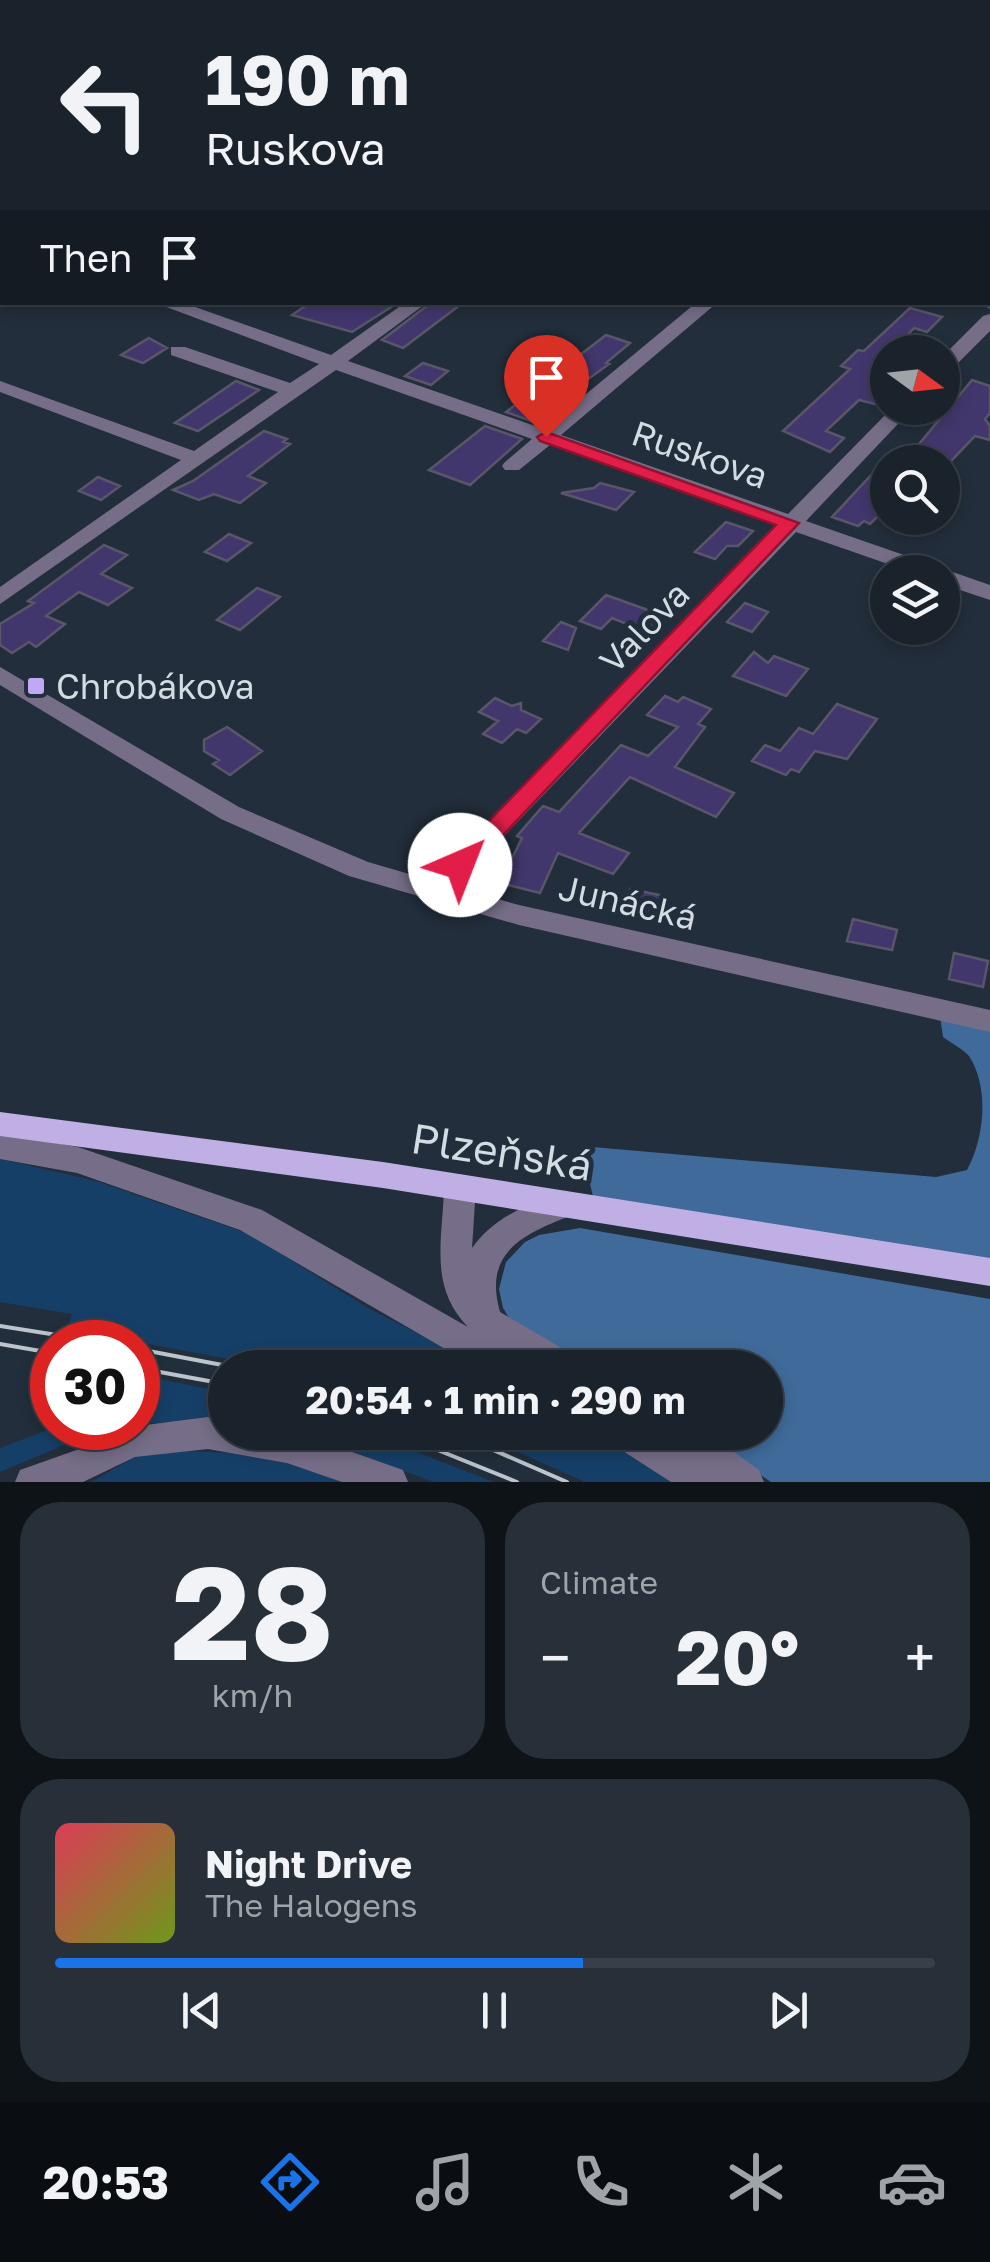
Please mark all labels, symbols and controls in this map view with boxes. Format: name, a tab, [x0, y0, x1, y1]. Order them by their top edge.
text: 190 m	[205, 36, 410, 120]
icon: left	[40, 40, 170, 170]
text: Ruskova	[205, 121, 386, 175]
icon: arrive	[152, 230, 207, 285]
text: Then	[40, 235, 132, 280]
pin	[504, 335, 589, 438]
north arrow	[870, 335, 960, 425]
map controls	[870, 335, 960, 645]
icon: arrive	[519, 350, 574, 405]
street label: Ruskova	[627, 411, 773, 497]
button: search	[870, 445, 960, 535]
button: layers	[870, 555, 960, 645]
street label: Valova	[590, 573, 698, 681]
place label: Chrobákova	[56, 665, 255, 707]
marker: Chrobákova	[25, 675, 47, 697]
position arrow	[408, 813, 512, 917]
street label: Junácká	[555, 866, 701, 938]
street label: Plzeňská	[408, 1112, 596, 1190]
speed limit sign: 30	[30, 1320, 160, 1450]
text: 20:54 · 1 min · 290 m	[306, 1377, 685, 1422]
text: 28	[171, 1533, 334, 1689]
text: Climate	[540, 1563, 658, 1601]
text: 20°	[676, 1611, 799, 1702]
text: −	[540, 1624, 570, 1690]
text: +	[905, 1624, 935, 1690]
text: km/h	[212, 1676, 293, 1714]
text: Night Drive	[205, 1841, 412, 1886]
text: The Halogens	[205, 1886, 417, 1924]
icon: previous	[174, 1983, 229, 2038]
icon: pause	[467, 1983, 522, 2038]
icon: next	[761, 1983, 816, 2038]
icon: directions	[255, 2147, 325, 2217]
icon: music	[410, 2147, 480, 2217]
icon: phone	[566, 2147, 636, 2217]
icon: climate	[721, 2147, 791, 2217]
icon: car	[877, 2147, 947, 2217]
text: 20:53	[43, 2155, 169, 2209]

